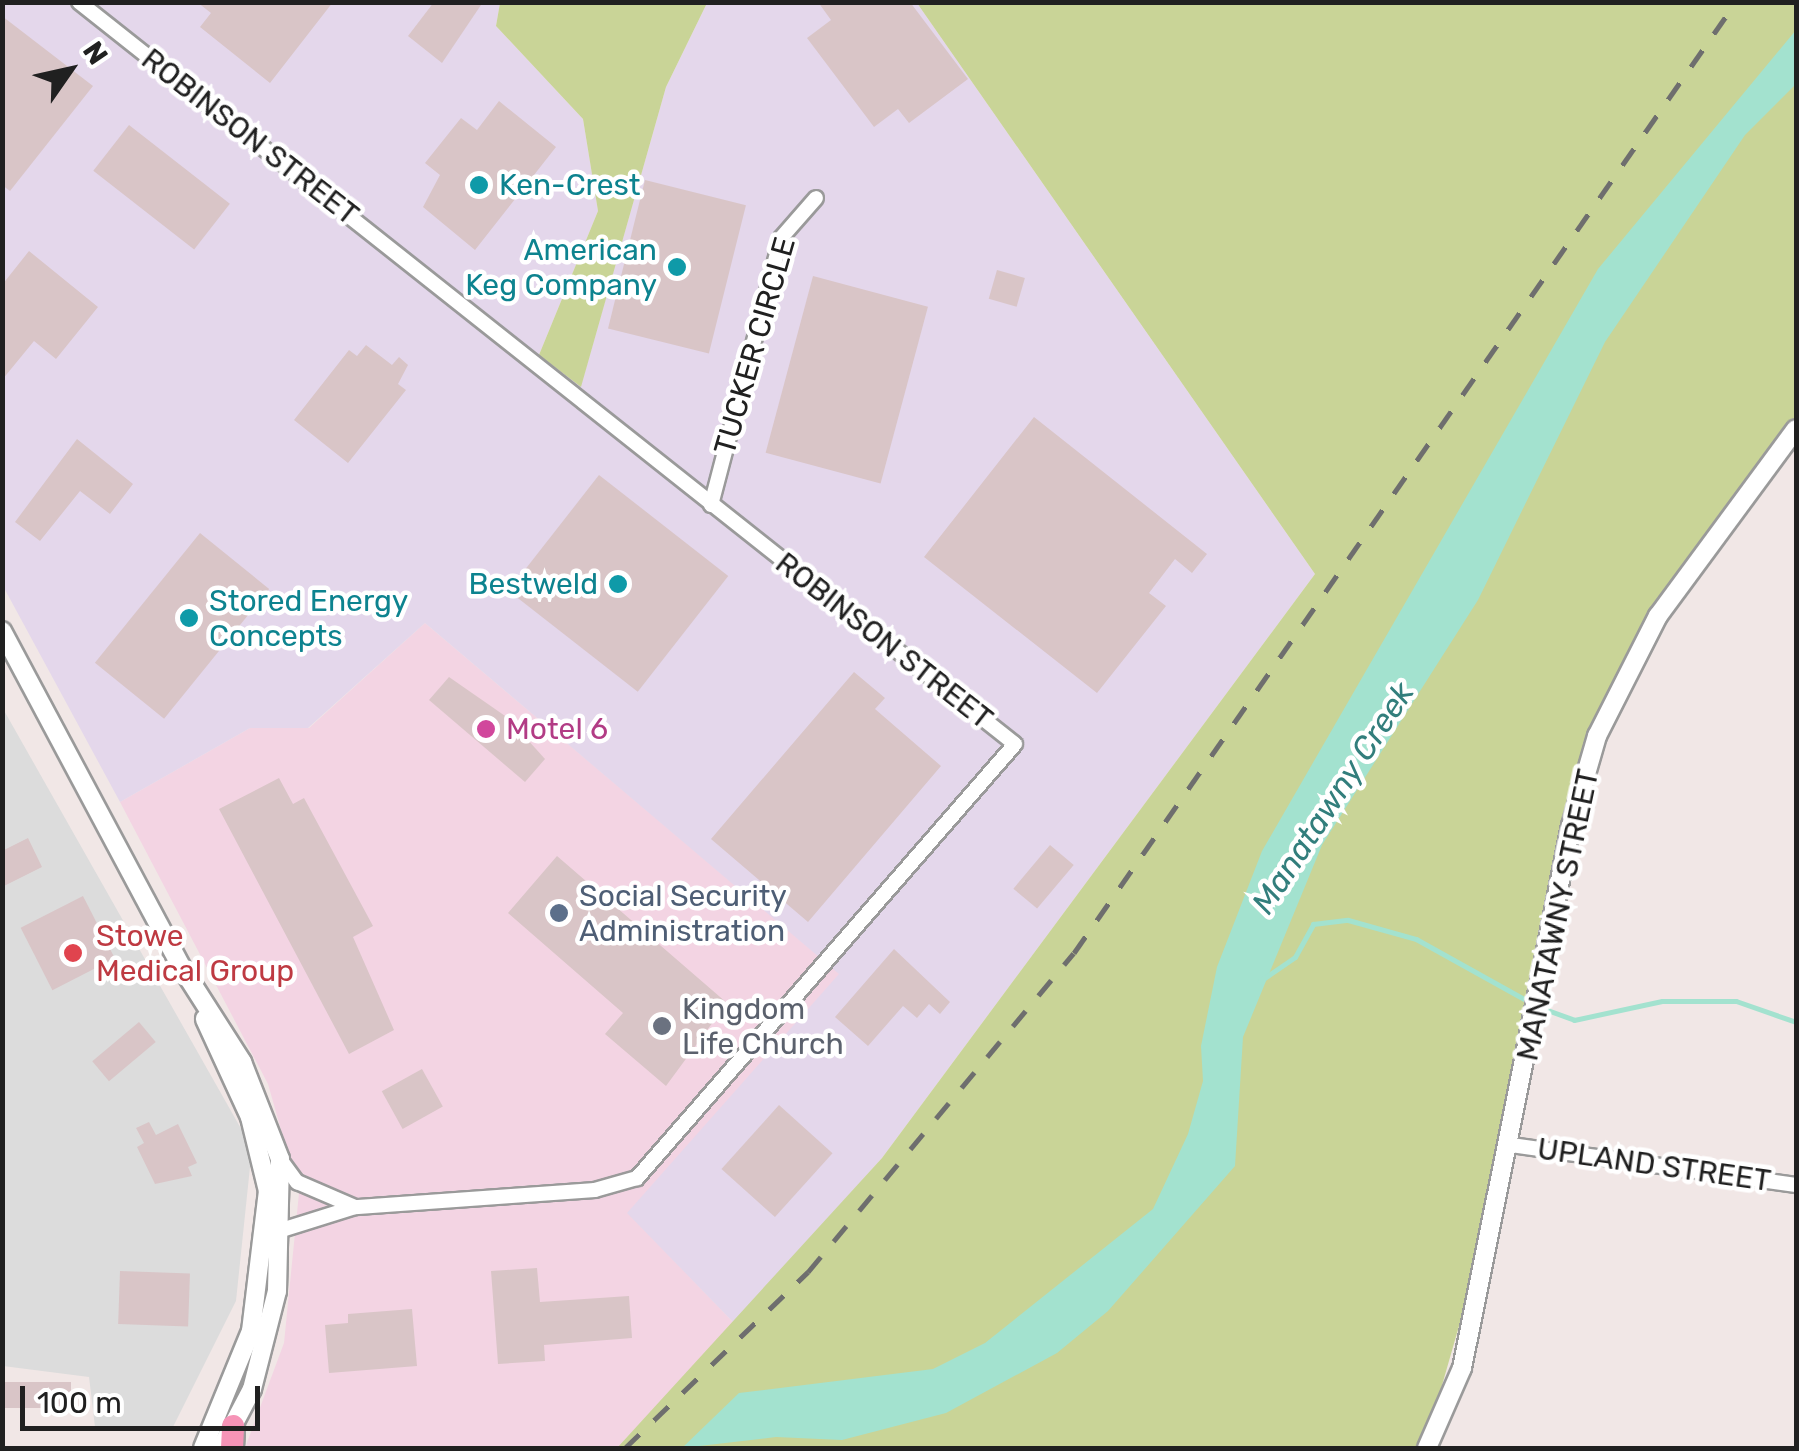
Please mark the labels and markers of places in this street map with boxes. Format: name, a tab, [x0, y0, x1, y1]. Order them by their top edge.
place label: Ken-Crest	[499, 167, 641, 203]
marker: Ken-Crest	[468, 174, 490, 196]
place label: American Keg Company	[465, 232, 657, 302]
marker: American Keg Company	[666, 256, 688, 278]
place label: Bestweld	[469, 566, 598, 602]
marker: Bestweld	[607, 573, 629, 595]
place label: Stored Energy Concepts	[209, 583, 408, 654]
marker: Stored Energy Concepts	[178, 607, 200, 629]
place label: Motel 6	[506, 711, 608, 747]
marker: Motel 6	[475, 718, 497, 740]
place label: Social Security Administration	[579, 878, 787, 948]
marker: Social Security Administration	[548, 902, 570, 924]
place label: Stowe Medical Group	[96, 918, 294, 988]
marker: Stowe Medical Group	[60, 940, 86, 966]
place label: Kingdom Life Church	[682, 991, 844, 1062]
marker: Kingdom Life Church	[651, 1015, 673, 1037]

